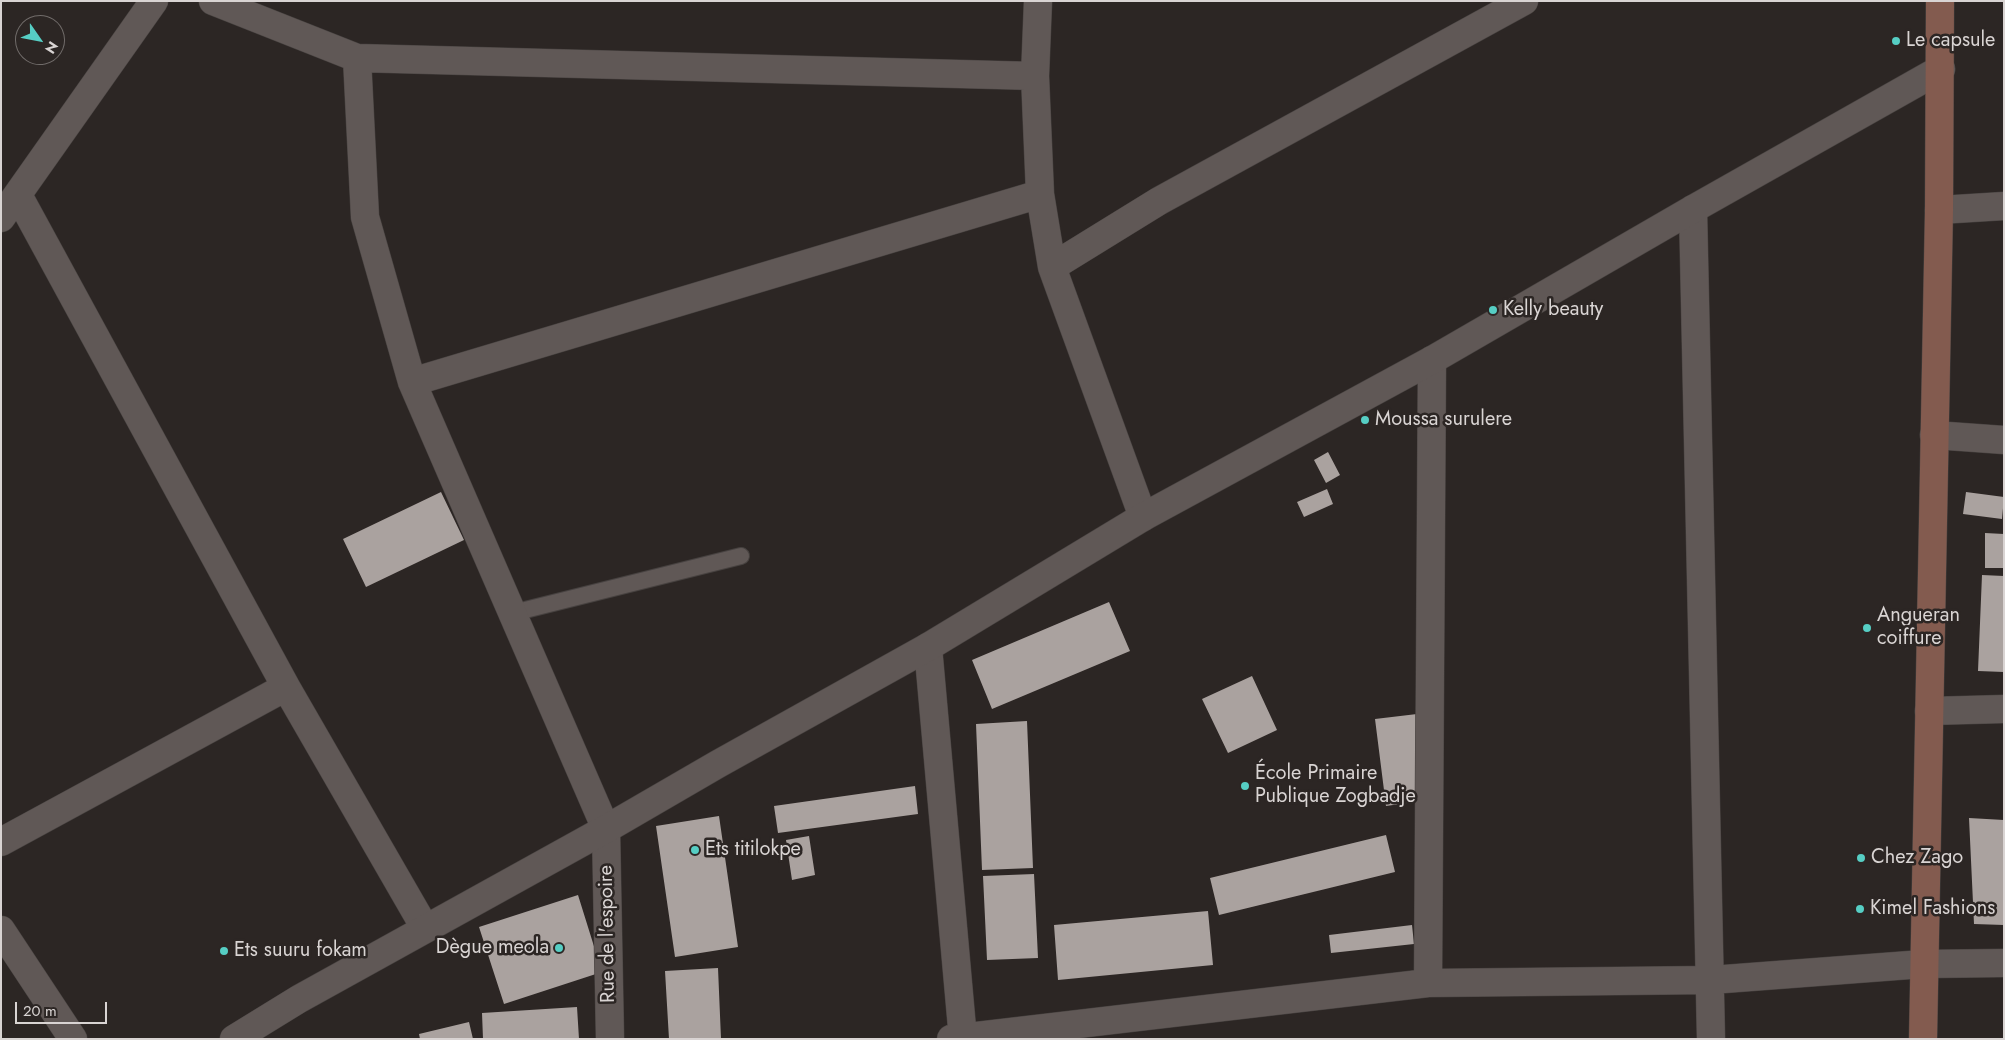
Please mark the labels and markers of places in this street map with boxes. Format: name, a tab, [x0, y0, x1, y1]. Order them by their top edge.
place label: Le capsule	[1906, 29, 1995, 53]
marker: Le capsule	[1890, 35, 1902, 47]
place label: Kelly beauty	[1503, 298, 1603, 322]
marker: Kelly beauty	[1487, 304, 1499, 316]
place label: Moussa surulere	[1375, 408, 1512, 432]
marker: Moussa surulere	[1359, 414, 1371, 426]
place label: Angueran coiffure	[1877, 604, 1960, 651]
marker: Angueran coiffure	[1861, 622, 1873, 634]
place label: École Primaire Publique Zogbadje	[1255, 762, 1416, 809]
marker: École Primaire Publique Zogbadje	[1239, 780, 1251, 792]
place label: Ets titilokpe	[705, 838, 801, 862]
marker: Ets titilokpe	[689, 844, 701, 856]
place label: Chez Zago	[1871, 846, 1963, 870]
marker: Chez Zago	[1855, 852, 1867, 864]
place label: Kimel Fashions	[1870, 897, 1995, 921]
marker: Kimel Fashions	[1854, 903, 1866, 915]
place label: Dègue meola	[436, 936, 549, 960]
place label: Ets suuru fokam	[234, 939, 367, 963]
marker: Dègue meola	[553, 942, 565, 954]
marker: Ets suuru fokam	[218, 945, 230, 957]

